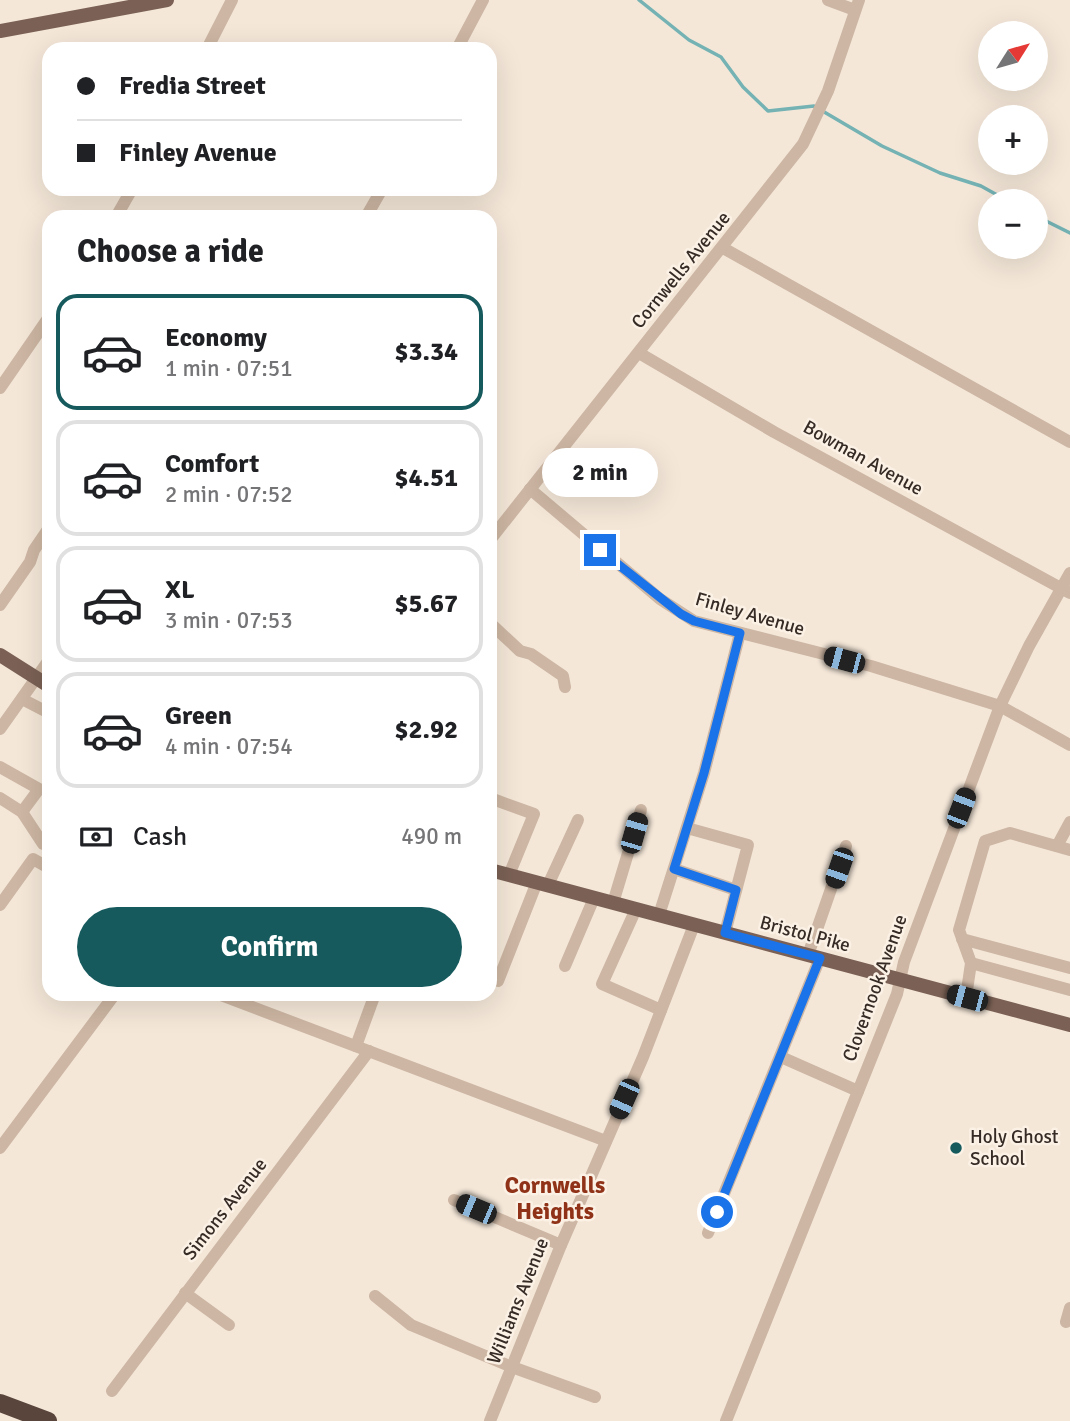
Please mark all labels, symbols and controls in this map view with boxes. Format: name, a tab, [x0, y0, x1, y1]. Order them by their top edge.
north arrow	[978, 21, 1048, 91]
map controls	[978, 21, 1048, 259]
text: Fredia Street	[119, 70, 266, 102]
button: +	[978, 105, 1048, 175]
text: Finley Avenue	[119, 137, 277, 169]
button: −	[978, 189, 1048, 259]
street label: Cornwells Avenue	[626, 206, 736, 334]
text: Choose a ride	[77, 232, 264, 271]
icon: car	[81, 321, 144, 384]
text: Economy	[165, 322, 267, 354]
text: $3.34	[394, 336, 458, 368]
text: 1 min · 07:51	[165, 354, 293, 383]
street label: Bowman Avenue	[799, 415, 927, 501]
icon: car	[81, 447, 144, 510]
text: Comfort	[165, 448, 259, 480]
callout: 2 min	[542, 448, 658, 498]
text: 2 min	[572, 458, 628, 487]
text: $4.51	[394, 462, 458, 494]
text: 2 min · 07:52	[165, 480, 293, 509]
route end	[584, 534, 616, 566]
icon: car	[81, 573, 144, 636]
text: XL	[165, 574, 195, 606]
street label: Finley Avenue	[693, 587, 807, 641]
text: $5.67	[394, 588, 458, 620]
text: 3 min · 07:53	[165, 606, 293, 635]
car	[821, 644, 868, 676]
icon: car	[81, 699, 144, 762]
text: Green	[165, 700, 232, 732]
text: $2.92	[394, 714, 458, 746]
text: 4 min · 07:54	[165, 732, 293, 761]
car	[944, 785, 979, 831]
car	[619, 810, 650, 856]
icon: cash	[77, 818, 115, 856]
text: Cash	[133, 821, 187, 853]
text: 490 m	[401, 822, 462, 851]
car	[823, 845, 856, 891]
button: Confirm	[77, 907, 462, 987]
street label: Bristol Pike	[757, 910, 853, 958]
street label: Clovernook Avenue	[837, 911, 913, 1065]
car	[944, 982, 991, 1014]
car	[606, 1076, 643, 1122]
place label: Holy Ghost School	[970, 1125, 1059, 1171]
marker: Holy Ghost School	[948, 1140, 964, 1156]
street label: Simons Avenue	[178, 1153, 272, 1265]
district label: Cornwells Heights	[505, 1171, 605, 1226]
car	[453, 1191, 500, 1227]
route start	[701, 1196, 733, 1228]
street label: Williams Avenue	[482, 1234, 554, 1368]

